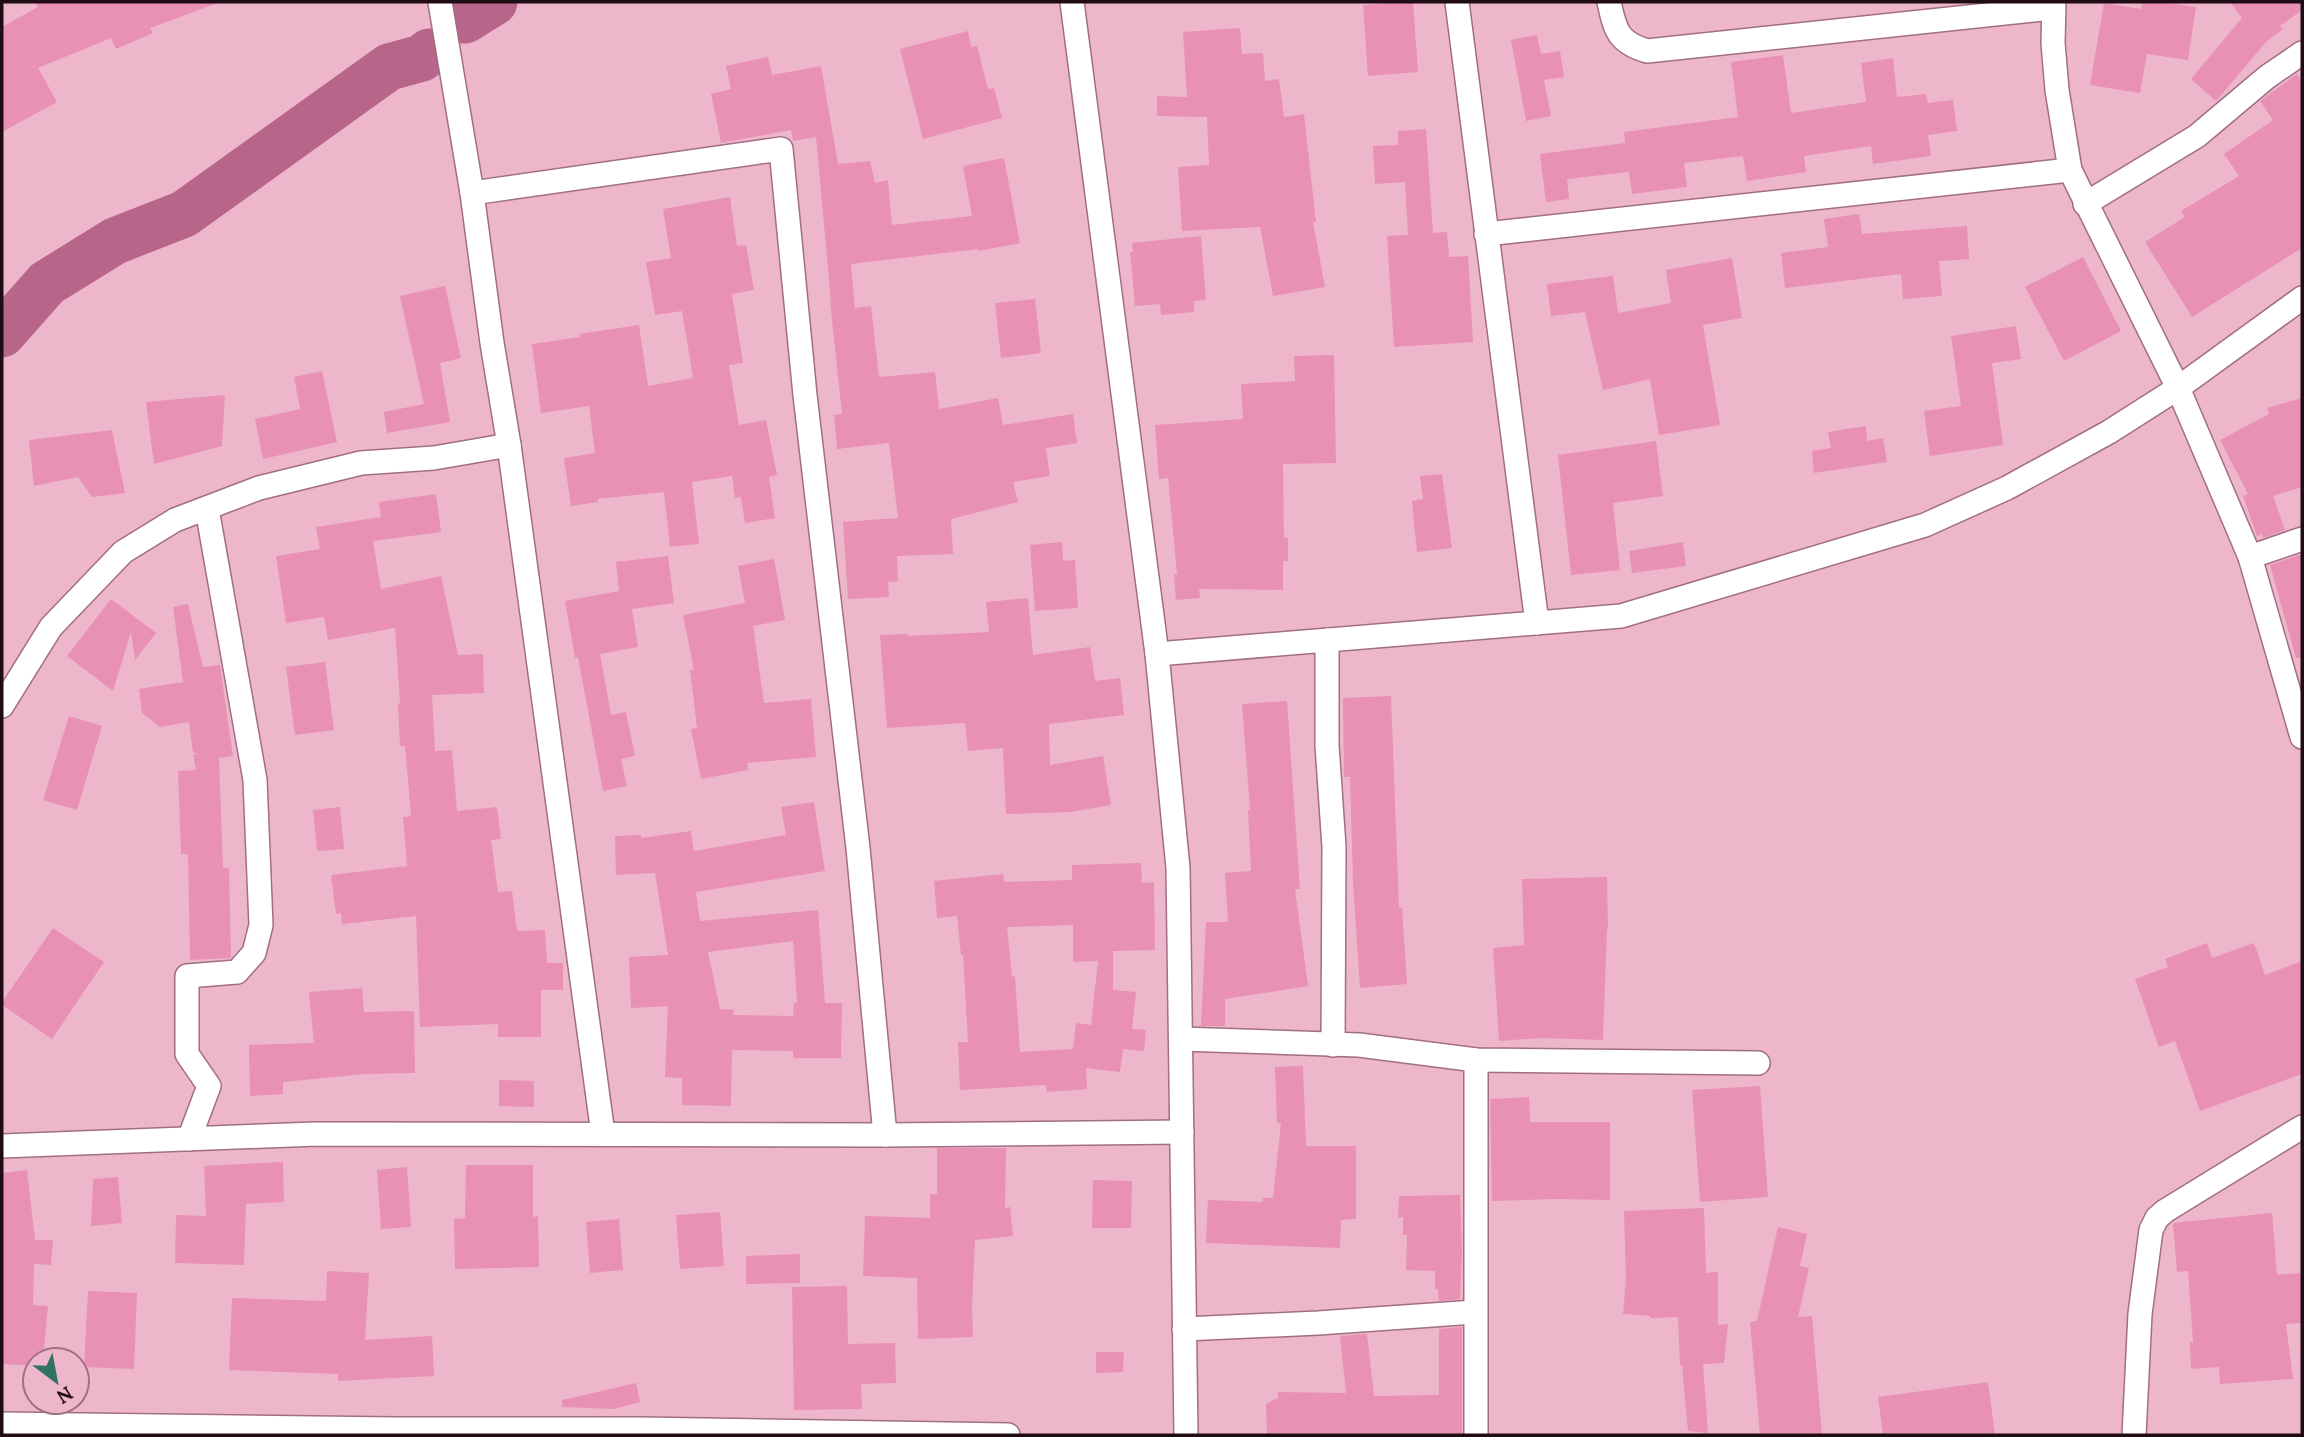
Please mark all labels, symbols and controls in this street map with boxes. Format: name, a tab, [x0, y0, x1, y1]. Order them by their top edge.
north arrow	[21, 1346, 91, 1416]
text: N	[52, 1381, 78, 1410]

